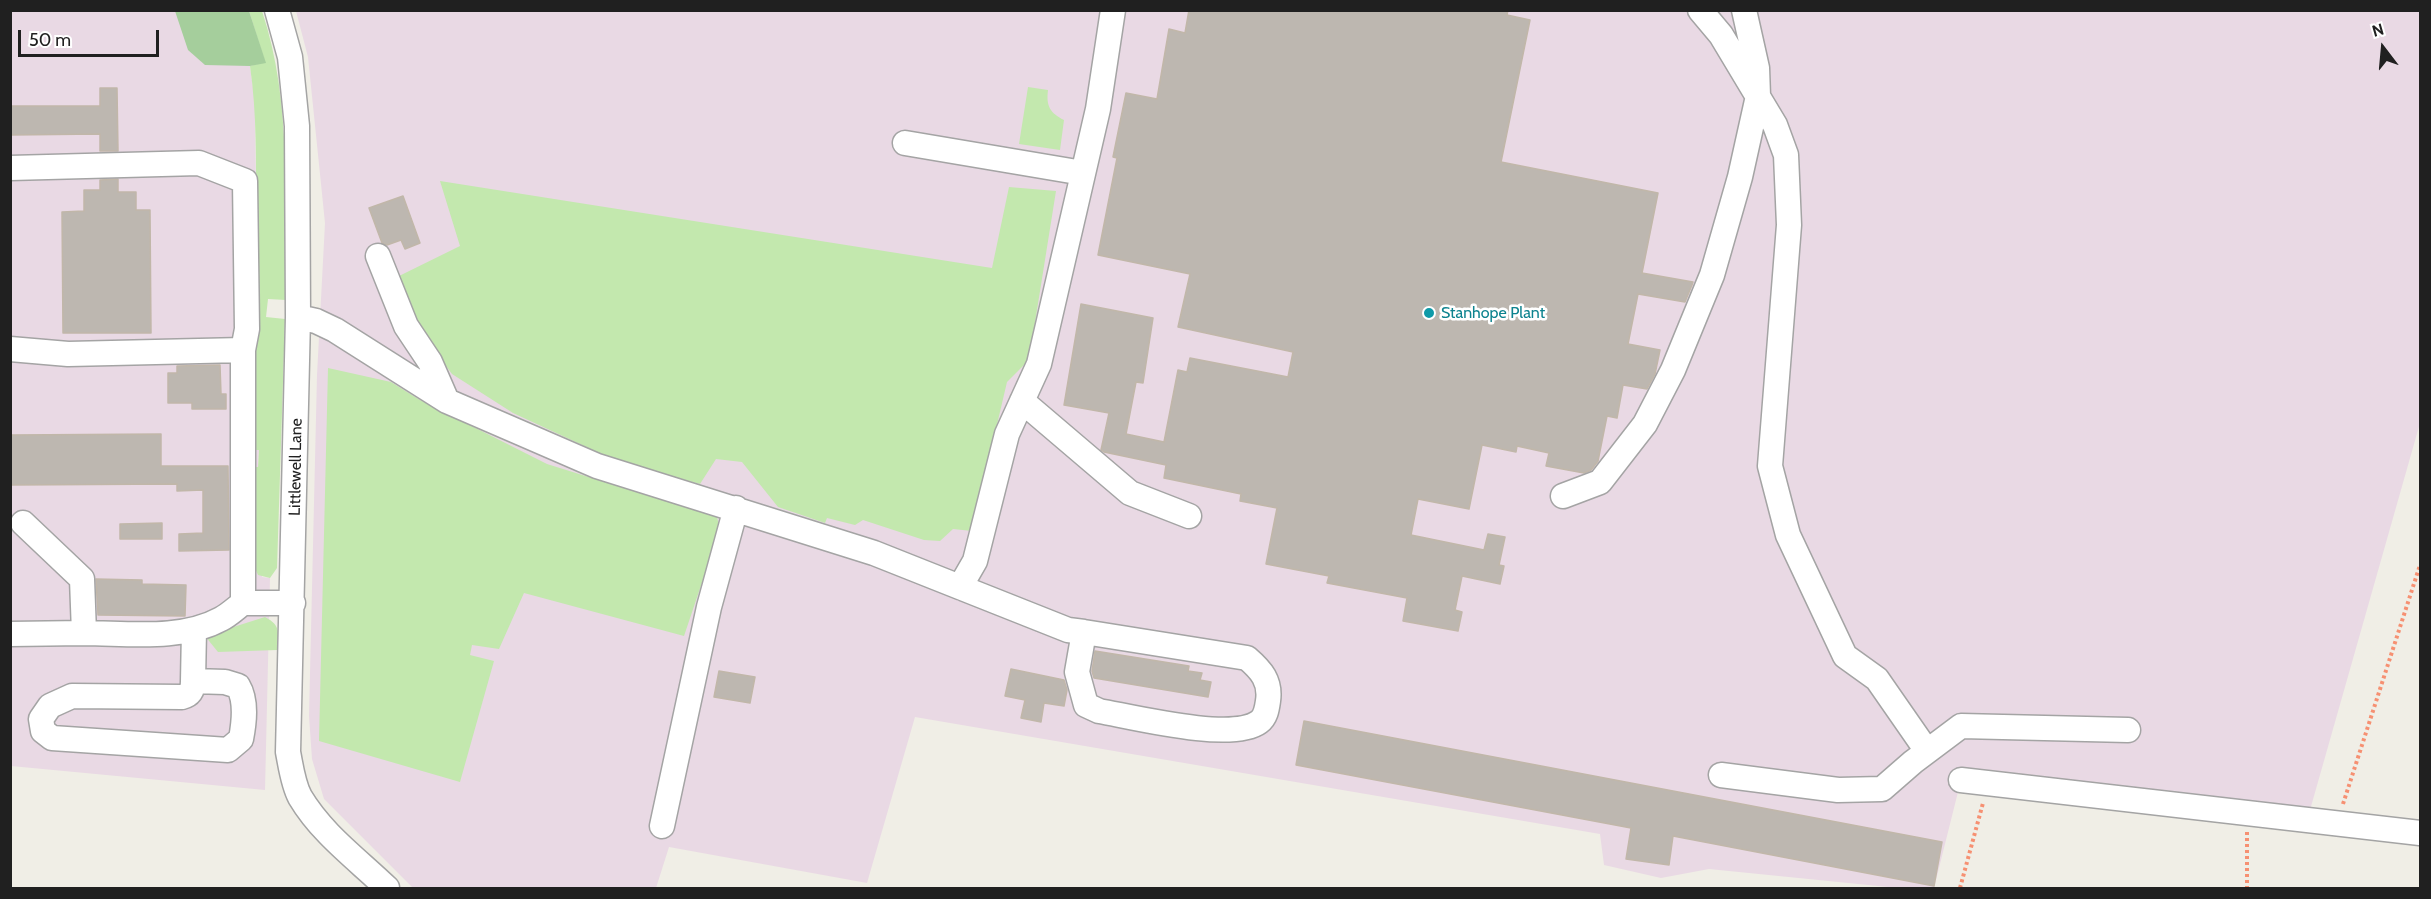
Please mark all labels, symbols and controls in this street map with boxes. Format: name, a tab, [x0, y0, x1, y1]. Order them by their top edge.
scale bar	[21, 18, 162, 56]
north arrow	[2353, 18, 2413, 78]
text: N	[2370, 20, 2386, 41]
text: 50 m	[29, 29, 71, 51]
place label: Stanhope Plant	[1441, 303, 1545, 323]
marker: Stanhope Plant	[1422, 306, 1436, 320]
street label: Littlewell Lane	[286, 418, 306, 516]

